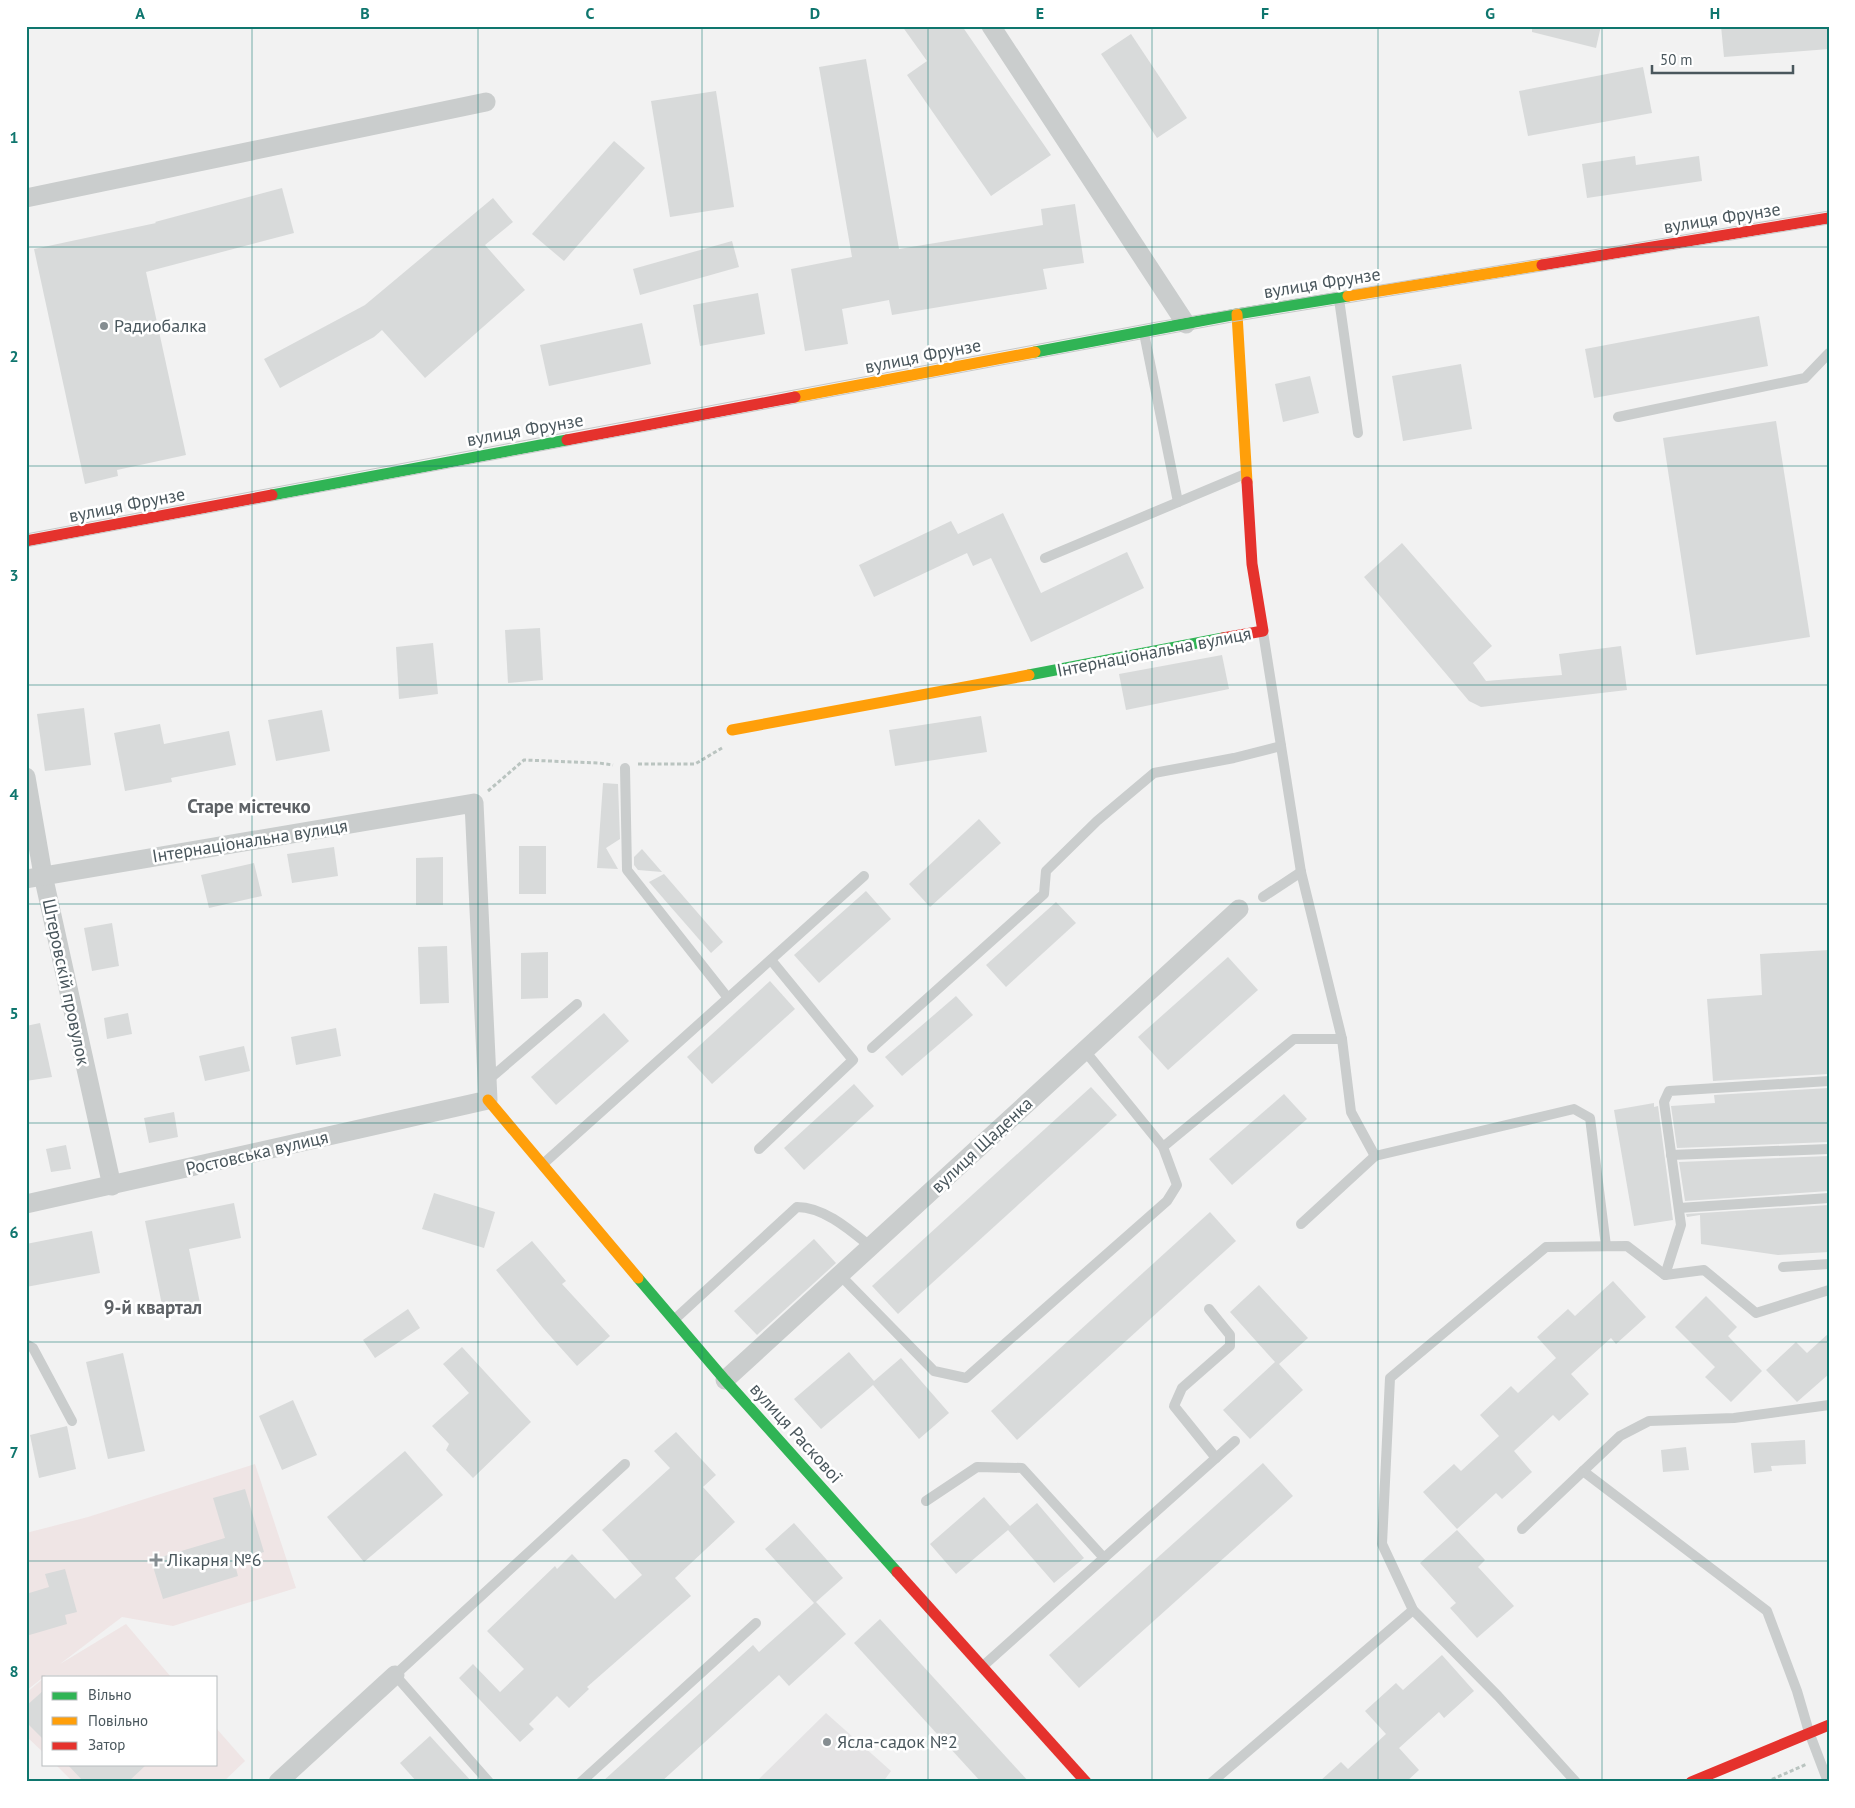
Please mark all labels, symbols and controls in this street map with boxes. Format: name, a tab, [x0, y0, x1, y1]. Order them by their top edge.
text: A	[135, 3, 145, 23]
text: B	[360, 3, 370, 23]
text: C	[586, 3, 595, 23]
text: D	[810, 3, 820, 23]
text: E	[1036, 3, 1044, 23]
text: F	[1261, 3, 1269, 23]
text: G	[1485, 3, 1495, 23]
text: H	[1710, 3, 1720, 23]
scale bar	[1652, 42, 1794, 74]
text: 50 m	[1660, 50, 1693, 69]
text: 1	[9, 127, 19, 147]
street label: вулиця Фрунзе	[1662, 197, 1782, 238]
street label: вулиця Фрунзе	[1262, 262, 1382, 303]
place label: Радиобалка	[114, 314, 207, 337]
marker: Радиобалка	[98, 320, 110, 332]
street label: вулиця Фрунзе	[863, 333, 983, 378]
text: 2	[9, 346, 19, 366]
street label: вулиця Фрунзе	[465, 408, 585, 451]
street label: вулиця Фрунзе	[67, 482, 187, 527]
text: 3	[9, 565, 19, 585]
street label: Інтернаціональна вулиця	[1055, 621, 1253, 682]
text: 4	[9, 784, 19, 804]
district label: Старе містечко	[187, 794, 311, 818]
street label: Інтернаціональна вулиця	[151, 814, 349, 867]
street label: Штеровскій провулок	[38, 896, 95, 1068]
text: 5	[9, 1003, 19, 1023]
street label: вулиця Щаденка	[926, 1092, 1037, 1198]
street label: Ростовська вулиця	[183, 1125, 330, 1180]
text: 6	[9, 1222, 19, 1242]
district label: 9-й квартал	[104, 1295, 202, 1319]
street label: вулиця Раскової	[745, 1378, 848, 1488]
text: 7	[9, 1442, 19, 1462]
place label: Лікарня №6	[166, 1548, 262, 1571]
marker: Лікарня №6	[149, 1553, 163, 1567]
text: 8	[9, 1661, 19, 1681]
legend	[42, 1676, 218, 1766]
text: Вільно	[88, 1685, 131, 1704]
text: Повільно	[88, 1711, 148, 1730]
place label: Ясла-садок №2	[837, 1730, 958, 1753]
text: Затор	[88, 1735, 125, 1754]
marker: Ясла-садок №2	[821, 1736, 833, 1748]

